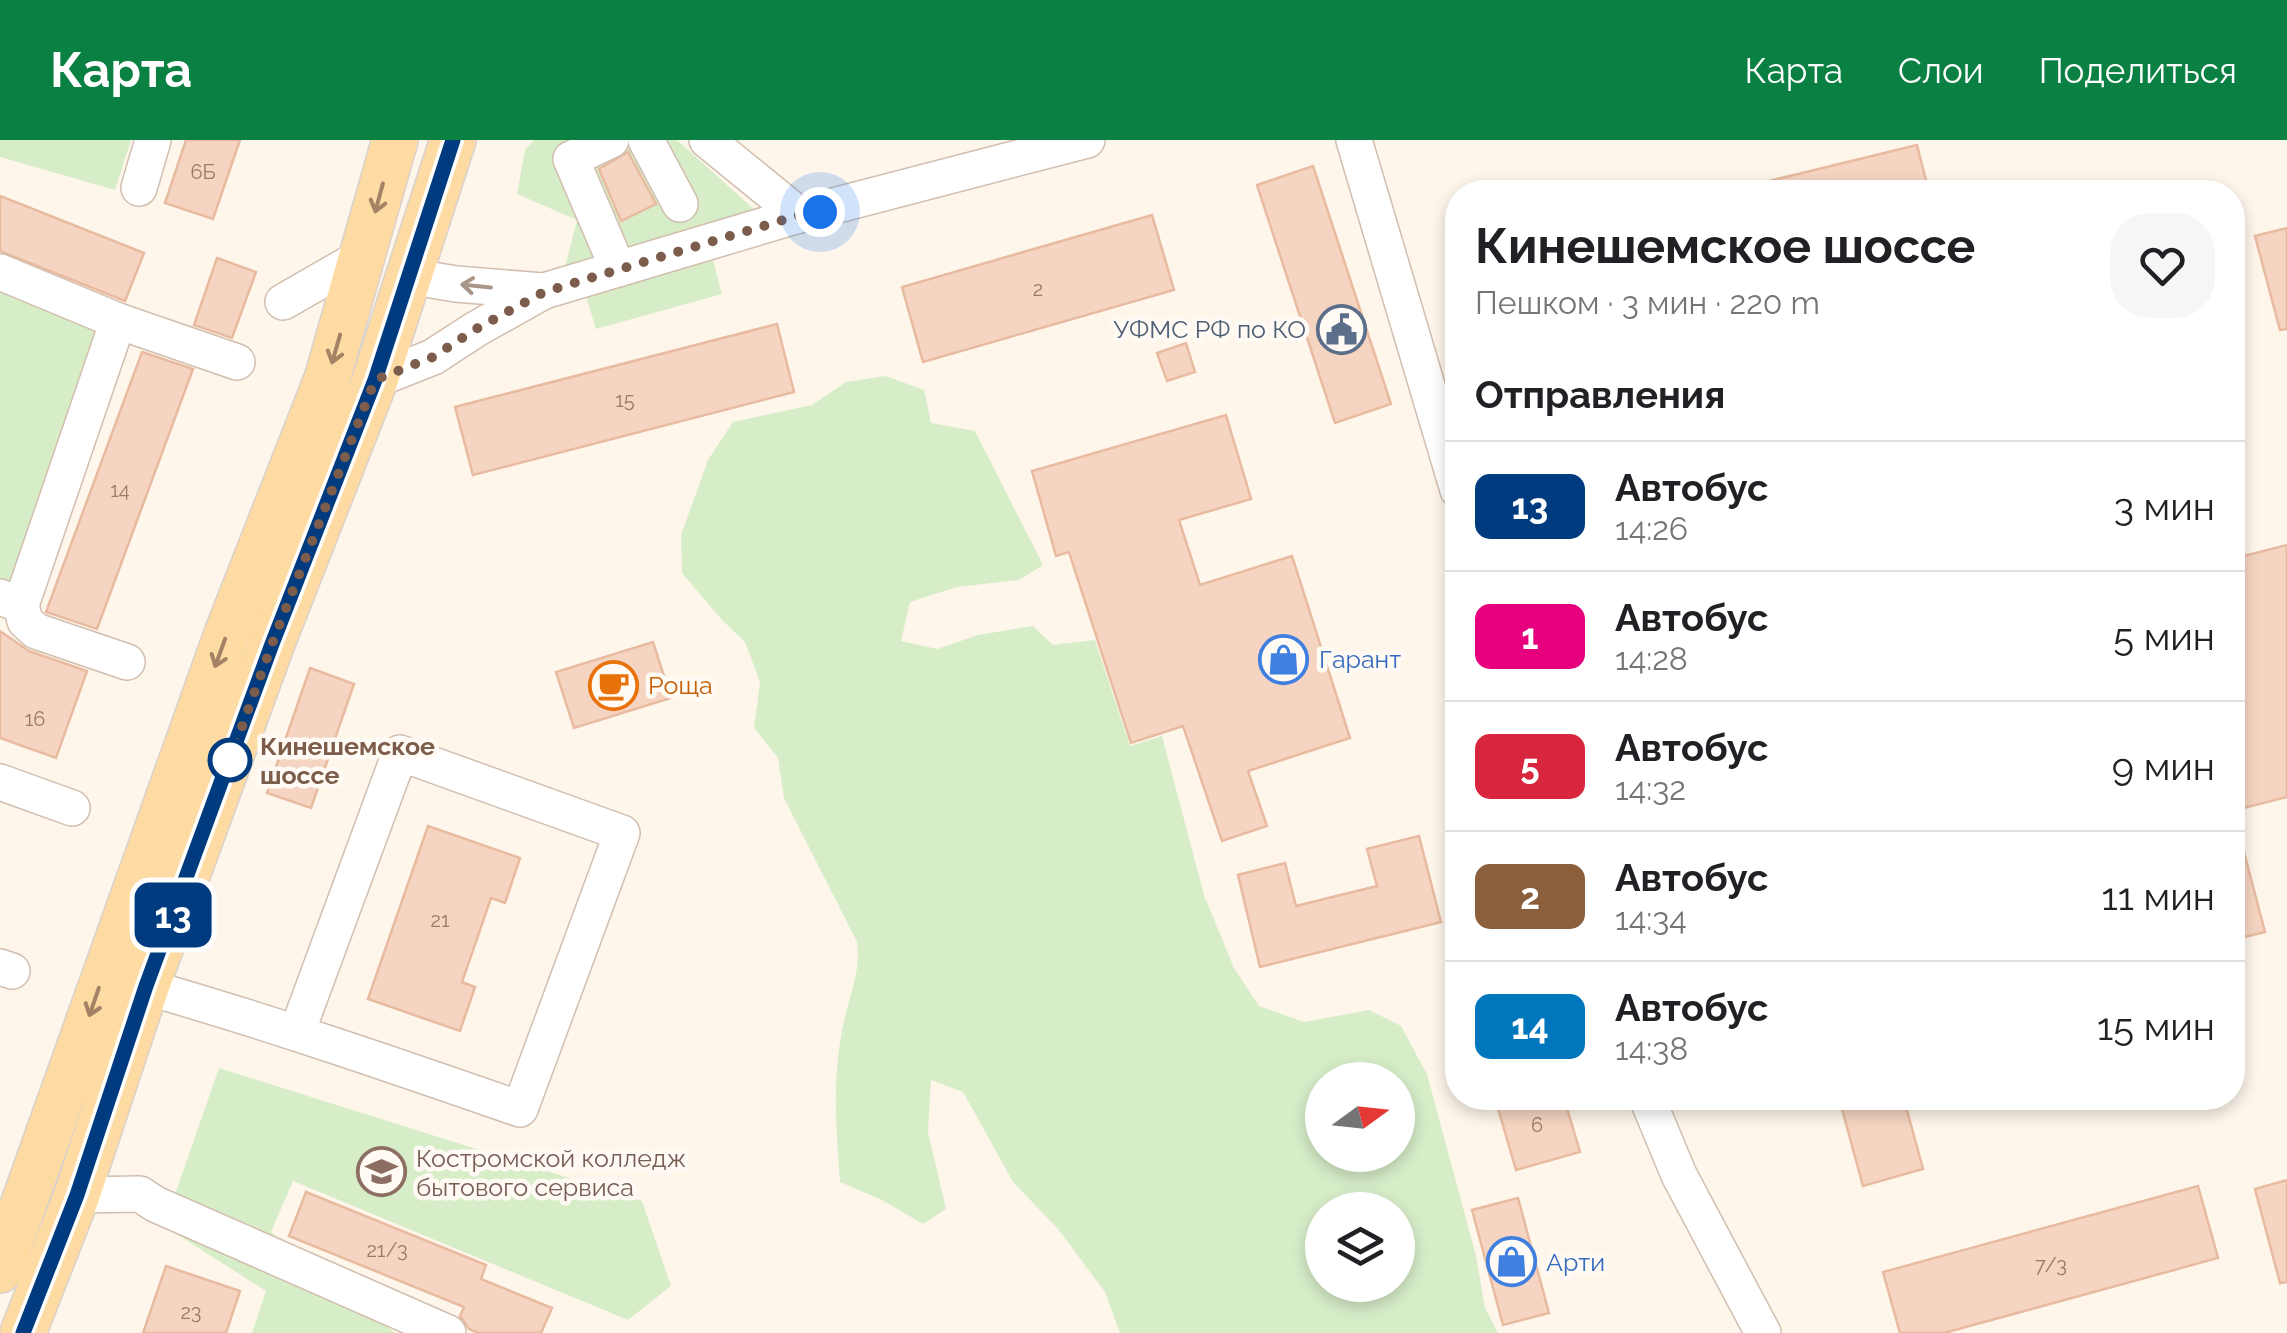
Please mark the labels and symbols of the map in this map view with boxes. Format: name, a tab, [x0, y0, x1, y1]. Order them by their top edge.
house number: 6Б	[190, 160, 216, 184]
one-way arrow	[369, 182, 387, 213]
your location	[795, 187, 845, 237]
one-way arrow	[460, 277, 492, 296]
house number: 2	[1033, 277, 1043, 301]
public building icon: УФМС РФ по КО	[1315, 303, 1367, 355]
place label: УФМС РФ по КО	[1114, 314, 1306, 344]
one-way arrow	[326, 333, 344, 364]
house number: 15	[615, 388, 635, 412]
house number: 14	[110, 478, 130, 502]
shop icon: Гарант	[1258, 633, 1310, 685]
one-way arrow	[210, 636, 228, 667]
place label: Гарант	[1319, 644, 1401, 674]
cafe icon: Роща	[587, 659, 639, 711]
place label: Роща	[648, 670, 713, 700]
house number: 16	[25, 707, 45, 731]
place label: Кинешемское шоссе	[260, 731, 435, 790]
marker: Кинешемское шоссе	[209, 739, 251, 781]
line badge: 13	[128, 882, 218, 948]
house number: 21	[431, 908, 450, 932]
one-way arrow	[84, 986, 102, 1017]
north arrow	[1305, 1062, 1415, 1172]
house number: 6	[1531, 1113, 1543, 1137]
place label: Костромской колледж бытового сервиса	[416, 1143, 686, 1202]
school or university icon: Костромской колледж бытового сервиса	[355, 1146, 407, 1198]
shop icon: Арти	[1485, 1236, 1537, 1288]
house number: 21/3	[366, 1238, 408, 1262]
place label: Арти	[1546, 1247, 1605, 1277]
house number: 7/3	[2035, 1253, 2067, 1277]
house number: 23	[180, 1300, 202, 1324]

